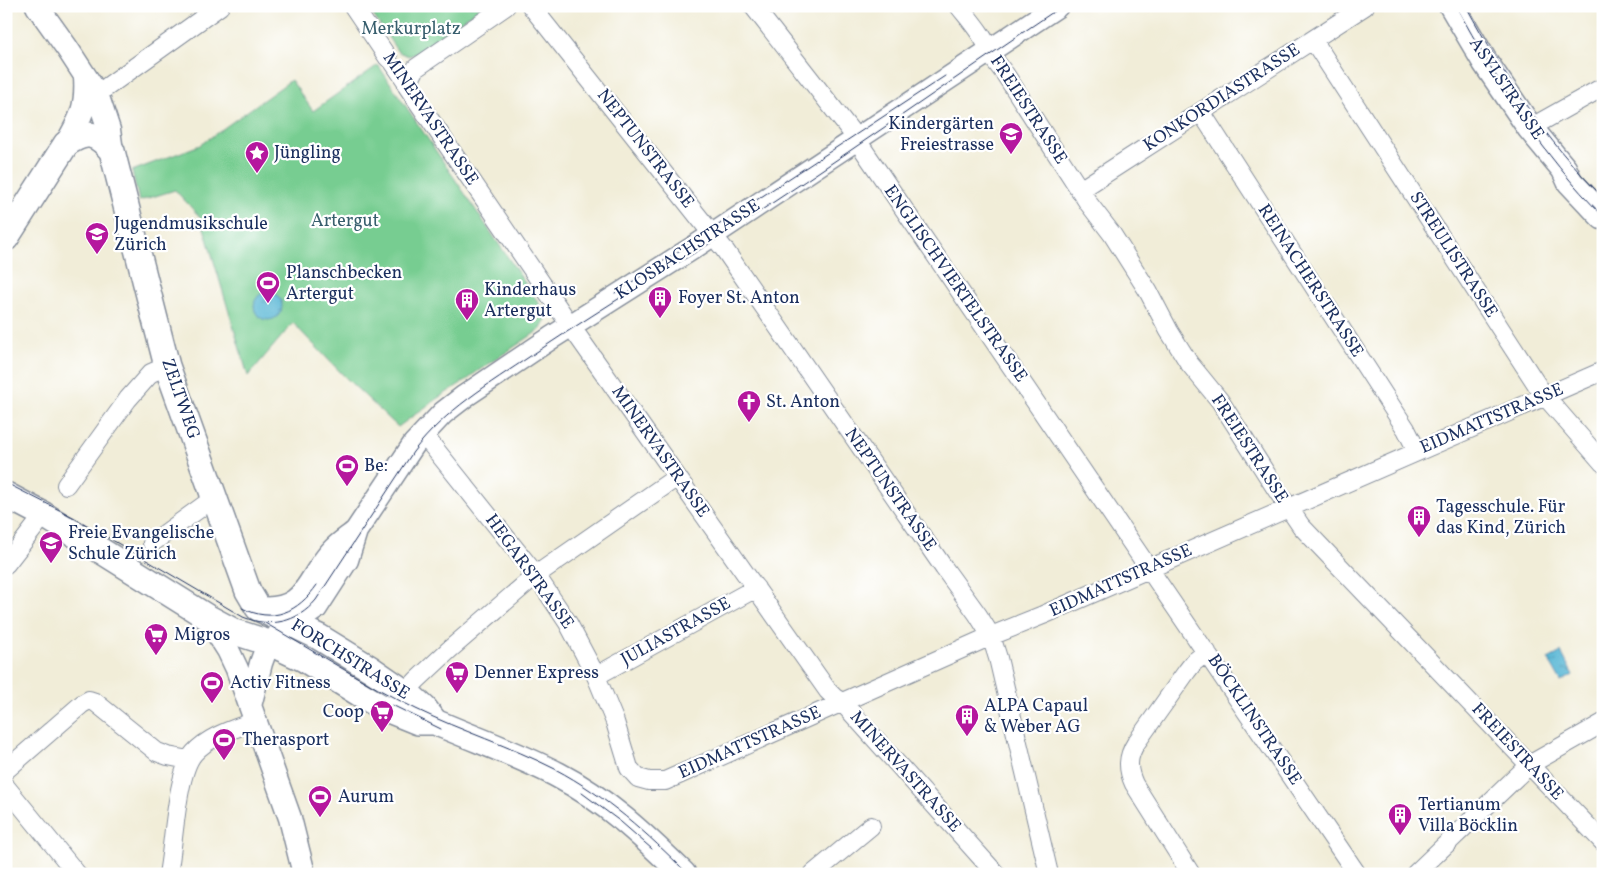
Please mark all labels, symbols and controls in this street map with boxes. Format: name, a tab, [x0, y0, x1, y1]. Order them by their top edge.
park label: Merkurplatz	[361, 17, 461, 42]
street label: ASYLSTRASSE	[1462, 33, 1550, 145]
street label: KONKORDIASTRASSE	[1139, 38, 1305, 158]
street label: MINERVASTRASSE	[376, 47, 484, 191]
street label: FREIESTRASSE	[983, 51, 1073, 170]
street label: NEPTUNSTRASSE	[590, 84, 700, 214]
place label: Kindergärten Freiestrasse	[888, 112, 994, 158]
school or university icon: Kindergärten Freiestrasse	[998, 121, 1024, 155]
place icon: Jüngling	[244, 140, 270, 174]
place label: Jüngling	[274, 141, 341, 166]
street label: ENGLISCHVIERTELSTRASSE	[877, 180, 1033, 388]
street label: STREULISTRASSE	[1403, 187, 1503, 323]
street label: KLOSBACHSTRASSE	[610, 193, 766, 306]
street label: REINACHERSTRASSE	[1251, 199, 1369, 363]
park label: Artergut	[311, 209, 379, 234]
place label: Jugendmusikschule Zürich	[114, 212, 268, 258]
school or university icon: Jugendmusikschule Zürich	[84, 221, 110, 255]
place label: Planschbecken Artergut	[286, 261, 403, 307]
sports icon: Planschbecken Artergut	[255, 270, 281, 304]
place label: Kinderhaus Artergut	[484, 278, 576, 324]
building icon: Foyer St. Anton	[647, 285, 673, 319]
place label: Foyer St. Anton	[678, 286, 800, 311]
building icon: Kinderhaus Artergut	[454, 287, 480, 321]
street label: ZELTWEG	[154, 355, 206, 443]
street label: EIDMATTSTRASSE	[1416, 377, 1568, 461]
street label: MINERVASTRASSE	[605, 381, 715, 523]
church icon: St. Anton	[736, 389, 762, 423]
place label: St. Anton	[766, 390, 840, 415]
street label: FREIESTRASSE	[1204, 390, 1294, 509]
street label: NEPTUNSTRASSE	[838, 423, 942, 557]
sports icon: Be:	[334, 453, 360, 487]
place label: Be:	[364, 454, 388, 479]
place label: Tagesschule. Für das Kind, Zürich	[1436, 495, 1566, 541]
building icon: Tagesschule. Für das Kind, Zürich	[1406, 504, 1432, 538]
street label: HEGARSTRASSE	[479, 509, 579, 635]
place label: Freie Evangelische Schule Zürich	[68, 521, 214, 567]
school or university icon: Freie Evangelische Schule Zürich	[38, 530, 64, 564]
street label: EIDMATTSTRASSE	[1046, 538, 1196, 624]
street label: JULIASTRASSE	[617, 591, 736, 673]
street label: FORCHSTRASSE	[286, 613, 414, 707]
supermarket icon: Migros	[143, 622, 169, 656]
place label: Migros	[174, 623, 230, 648]
street label: BÖCKLINSTRASSE	[1201, 650, 1307, 791]
supermarket icon: Denner Express	[444, 660, 470, 694]
place label: Denner Express	[474, 661, 599, 686]
sports icon: Activ Fitness	[199, 670, 225, 704]
place label: Activ Fitness	[230, 671, 331, 696]
place label: ALPA Capaul & Weber AG	[984, 694, 1088, 740]
street label: FREIESTRASSE	[1465, 698, 1569, 807]
supermarket icon: Coop	[369, 699, 395, 733]
place label: Coop	[323, 700, 364, 725]
street label: EIDMATTSTRASSE	[675, 700, 825, 786]
building icon: ALPA Capaul & Weber AG	[954, 703, 980, 737]
street label: MINERVASTRASSE	[844, 706, 967, 838]
sports icon: Therasport	[211, 727, 237, 761]
place label: Therasport	[242, 728, 329, 753]
sports icon: Aurum	[307, 784, 333, 818]
place label: Aurum	[338, 785, 394, 810]
place label: Tertianum Villa Böcklin	[1418, 793, 1518, 839]
building icon: Tertianum Villa Böcklin	[1387, 802, 1413, 836]

